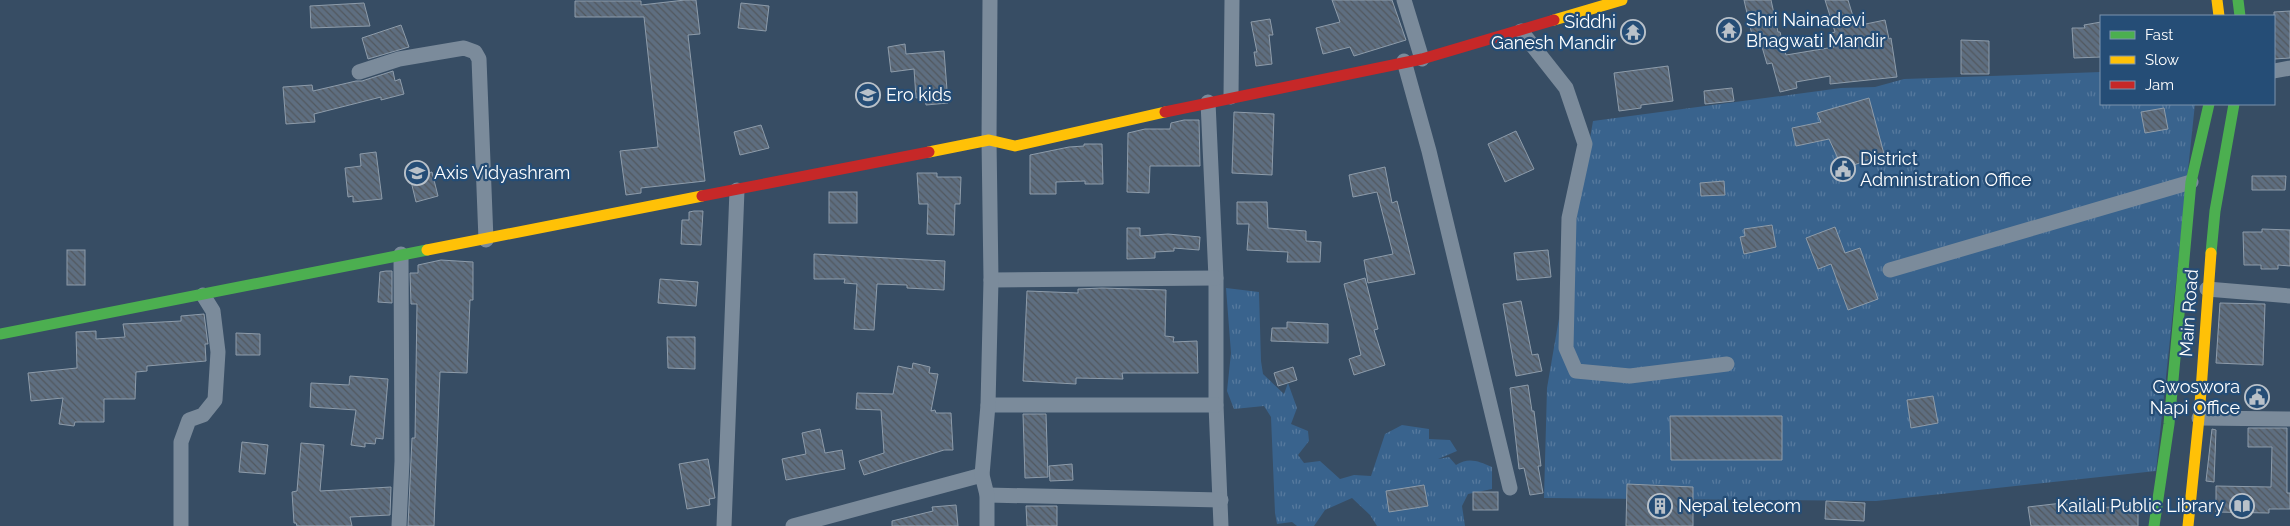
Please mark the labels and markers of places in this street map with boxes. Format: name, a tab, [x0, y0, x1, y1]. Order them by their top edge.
place label: Shri Nainadevi Bhagwati Mandir	[1746, 9, 1886, 51]
place label: Siddhi Ganesh Mandir	[1491, 11, 1617, 53]
temple icon: Shri Nainadevi Bhagwati Mandir	[1716, 17, 1742, 43]
temple icon: Siddhi Ganesh Mandir	[1620, 19, 1646, 45]
school or university icon: Ero kids	[855, 82, 881, 108]
place label: Ero kids	[886, 84, 952, 105]
place label: District Administration Office	[1860, 148, 2032, 190]
public building icon: District Administration Office	[1830, 156, 1856, 182]
school or university icon: Axis Vidyashram	[404, 160, 430, 186]
place label: Axis Vidyashram	[434, 162, 570, 183]
place label: Gwoswora Napi Office	[2150, 376, 2240, 418]
public building icon: Gwoswora Napi Office	[2244, 384, 2270, 410]
building icon: Nepal telecom	[1647, 493, 1673, 519]
library icon: Kailali Public Library	[2229, 493, 2255, 519]
place label: Nepal telecom	[1678, 495, 1801, 516]
place label: Kailali Public Library	[2057, 495, 2224, 516]

